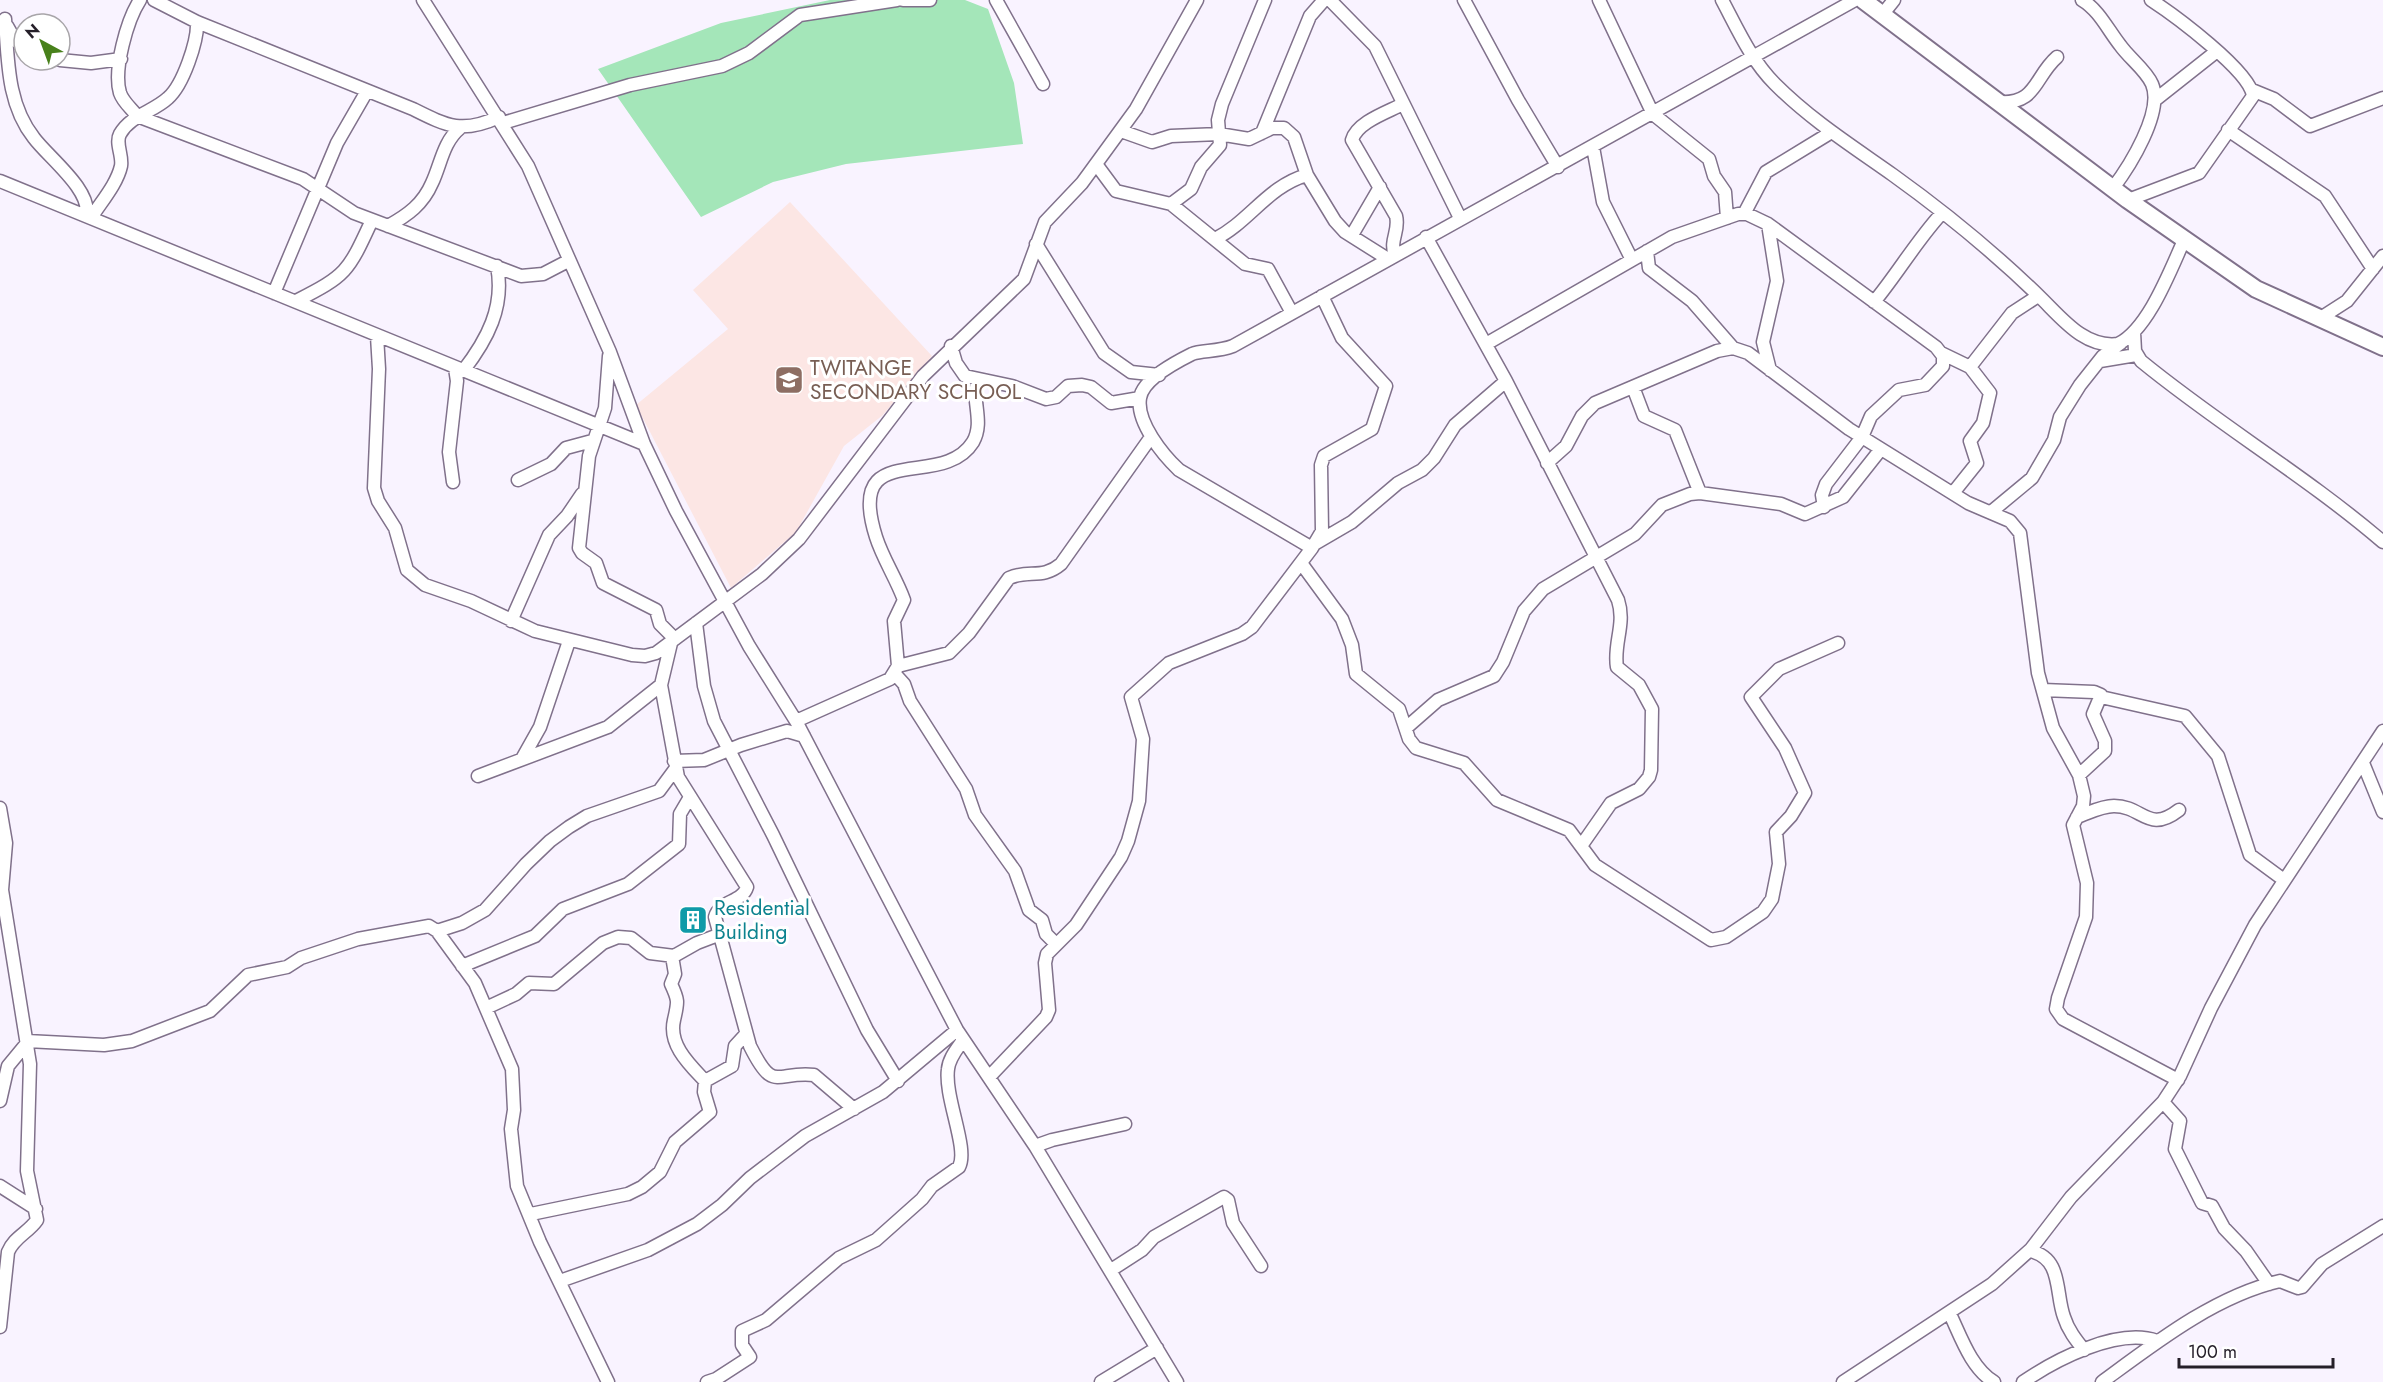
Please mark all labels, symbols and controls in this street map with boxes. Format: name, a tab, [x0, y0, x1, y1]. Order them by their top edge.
north arrow	[12, 12, 72, 72]
text: N	[20, 18, 45, 44]
place label: TWITANGE SECONDARY SCHOOL	[810, 353, 1022, 407]
school or university icon: TWITANGE SECONDARY SCHOOL	[773, 364, 805, 396]
place label: Residential Building	[714, 893, 810, 947]
building icon: Residential Building	[677, 904, 709, 936]
scale bar	[2179, 1331, 2334, 1369]
text: 100 m	[2188, 1339, 2237, 1365]

